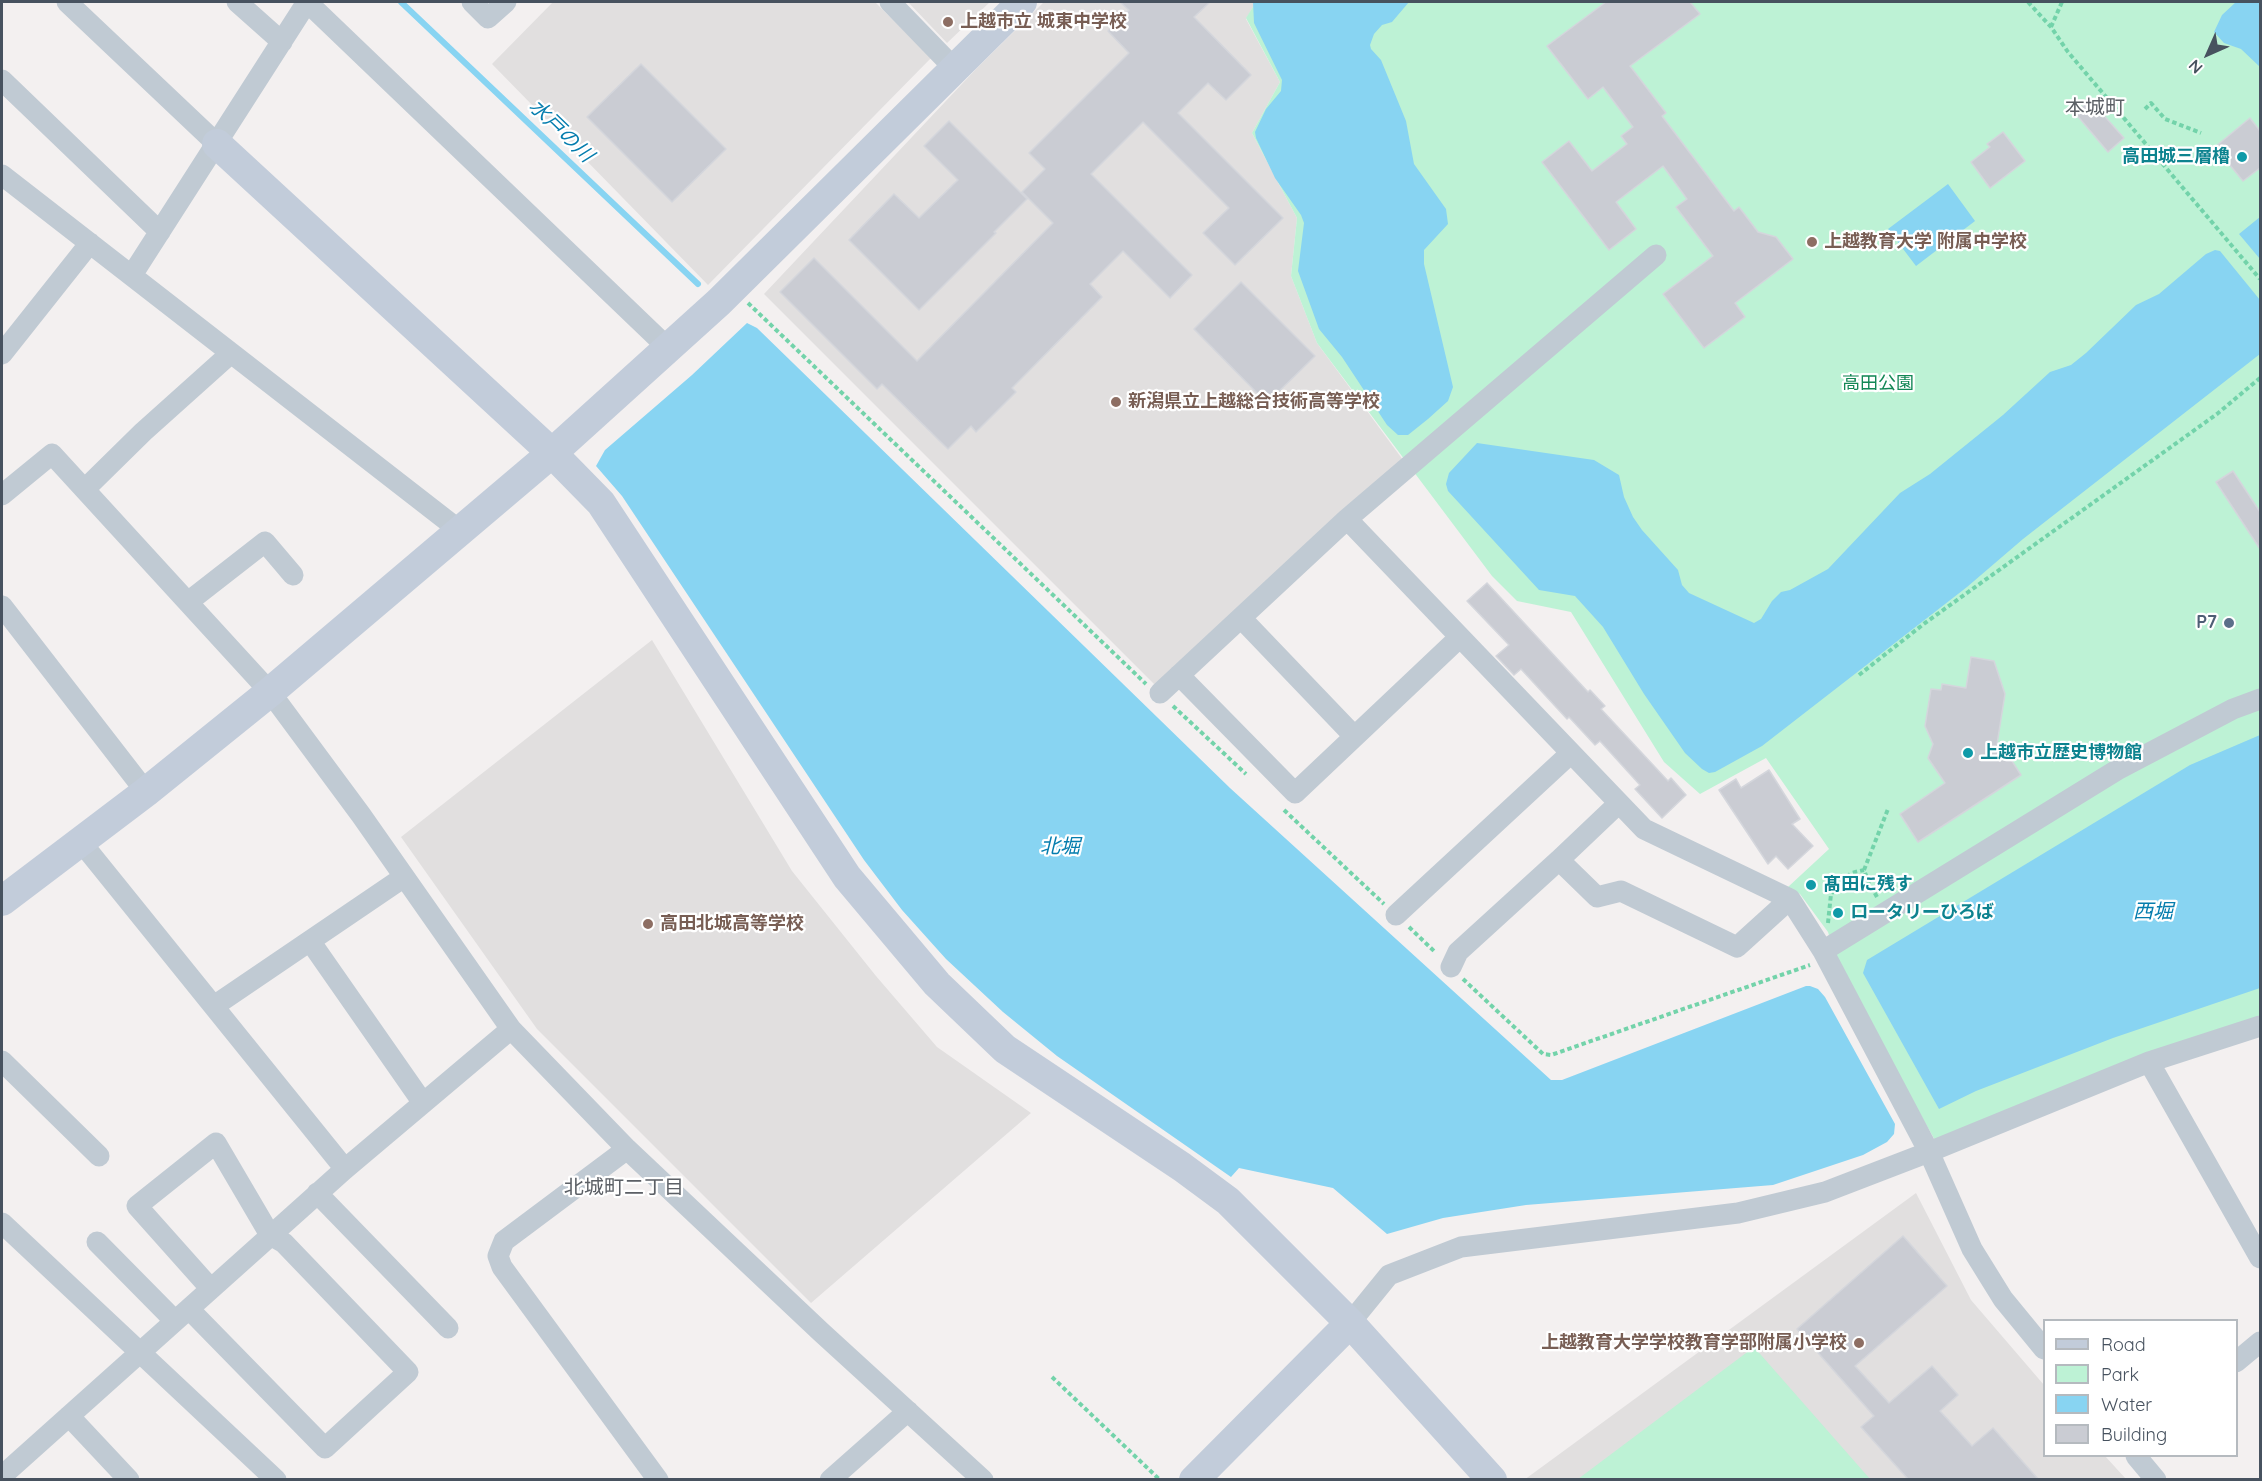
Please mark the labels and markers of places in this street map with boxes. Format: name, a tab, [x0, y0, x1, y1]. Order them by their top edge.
place label: 上越市立 城東中学校	[960, 11, 1127, 33]
marker: 上越市立 城東中学校	[941, 15, 955, 29]
place label: 高田城三層櫓	[2122, 146, 2230, 168]
marker: 高田城三層櫓	[2235, 150, 2249, 164]
place label: 上越教育大学 附属中学校	[1824, 231, 2027, 253]
marker: 上越教育大学 附属中学校	[1805, 235, 1819, 249]
place label: 新潟県立上越総合技術高等学校	[1128, 391, 1380, 413]
marker: 新潟県立上越総合技術高等学校	[1109, 395, 1123, 409]
place label: P7	[2196, 612, 2217, 634]
marker: P7	[2222, 616, 2236, 630]
place label: 上越市立歴史博物館	[1980, 742, 2142, 764]
marker: 上越市立歴史博物館	[1961, 746, 1975, 760]
place label: 髙田に残す	[1823, 874, 1913, 896]
marker: 髙田に残す	[1804, 878, 1818, 892]
place label: ロータリーひろば	[1850, 902, 1994, 924]
marker: ロータリーひろば	[1831, 906, 1845, 920]
place label: 高田北城高等学校	[660, 913, 804, 935]
marker: 高田北城高等学校	[641, 917, 655, 931]
place label: 上越教育大学学校教育学部附属小学校	[1541, 1332, 1847, 1354]
marker: 上越教育大学学校教育学部附属小学校	[1852, 1336, 1866, 1350]

